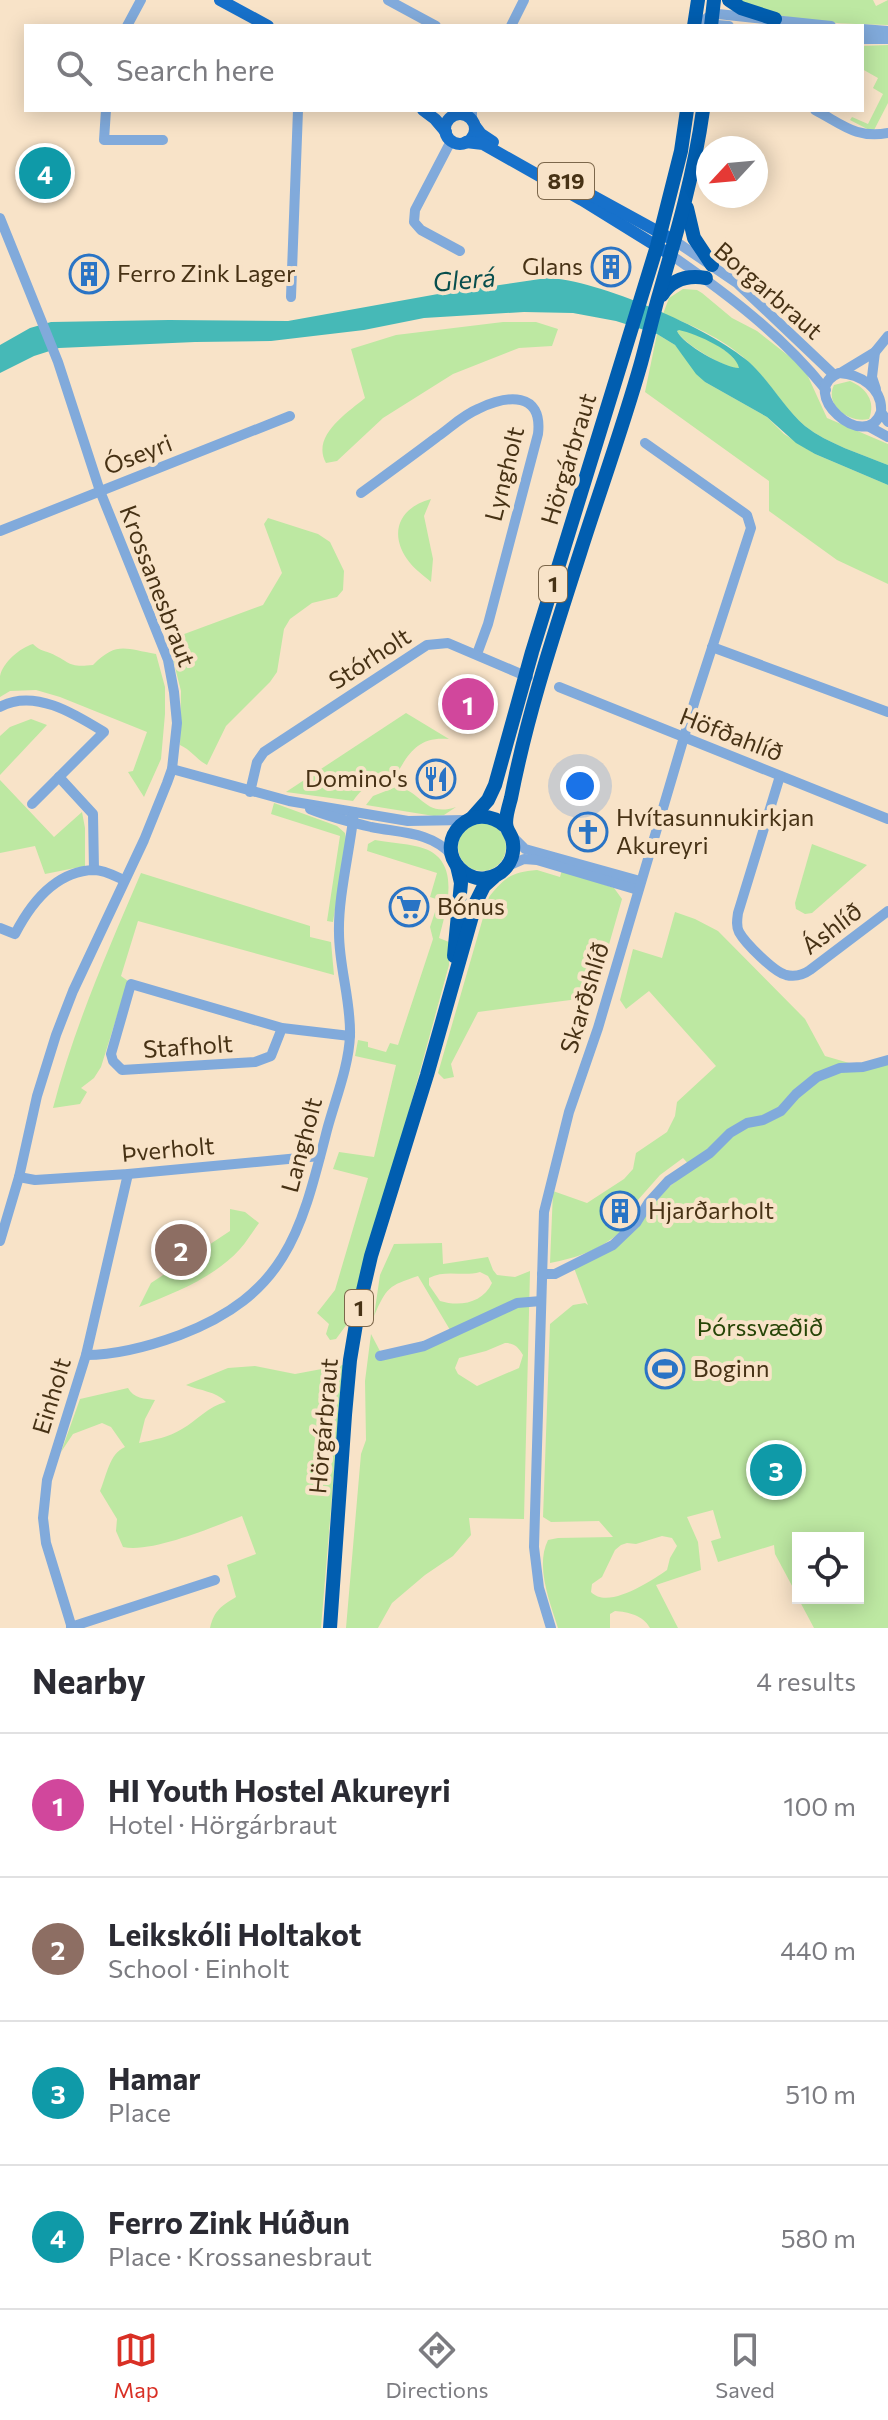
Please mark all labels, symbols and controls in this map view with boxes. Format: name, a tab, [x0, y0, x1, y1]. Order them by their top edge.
search box	[24, 24, 864, 112]
icon: search	[52, 46, 96, 90]
text: Search here	[116, 50, 275, 87]
north arrow	[696, 136, 768, 208]
pin: 4	[19, 143, 71, 203]
road number: 819	[538, 163, 594, 199]
street label: Borgarbraut	[709, 235, 829, 345]
building icon: Glans	[590, 246, 632, 288]
place label: Glans	[522, 251, 583, 280]
building icon: Ferro Zink Lager	[68, 253, 110, 295]
place label: Ferro Zink Lager	[117, 258, 296, 287]
water label: Glerá	[431, 260, 497, 297]
street label: Hörgárbraut	[534, 389, 601, 528]
street label: Lyngholt	[478, 423, 529, 524]
street label: Óseyri	[99, 427, 176, 480]
street label: Krossanesbraut	[114, 501, 203, 670]
road number: 1	[539, 566, 567, 602]
street label: Stórholt	[323, 621, 416, 695]
pin: 1	[442, 674, 494, 734]
street label: Höfðahlíð	[676, 701, 787, 766]
restaurant icon: Domino's	[415, 758, 457, 800]
place label: Domino's	[305, 763, 408, 792]
your location	[560, 766, 600, 806]
place label: Hvítasunnukirkjan Akureyri	[616, 802, 814, 859]
church icon: Hvítasunnukirkjan Akureyri	[567, 811, 609, 853]
supermarket icon: Bónus	[388, 886, 430, 928]
place label: Bónus	[437, 891, 505, 920]
street label: Áshlíð	[795, 896, 867, 960]
street label: Skarðshlíð	[553, 939, 614, 1056]
street label: Stafholt	[142, 1028, 234, 1063]
street label: Langholt	[274, 1094, 327, 1195]
street label: Þverholt	[120, 1130, 216, 1167]
building icon: Hjarðarholt	[599, 1190, 641, 1232]
place label: Hjarðarholt	[648, 1195, 774, 1224]
pin: 2	[155, 1220, 207, 1280]
road number: 1	[345, 1290, 373, 1326]
park label: Þórssvæðið	[697, 1312, 823, 1341]
sports icon: Boginn	[644, 1348, 686, 1390]
place label: Boginn	[693, 1353, 770, 1382]
street label: Einholt	[25, 1354, 76, 1437]
street label: Hörgárbraut	[302, 1357, 343, 1495]
pin: 3	[750, 1440, 802, 1500]
map controls	[792, 1532, 864, 1604]
button: locate	[792, 1532, 864, 1604]
text: Nearby	[32, 1659, 146, 1701]
text: 4 results	[756, 1665, 856, 1696]
text: HI Youth Hostel Akureyri	[108, 1771, 451, 1808]
text: 1	[52, 1790, 64, 1821]
text: 100 m	[783, 1790, 856, 1821]
text: Hotel · Hörgárbraut	[108, 1808, 337, 1839]
text: Leikskóli Holtakot	[108, 1915, 361, 1952]
text: 2	[51, 1934, 65, 1965]
text: 440 m	[780, 1934, 856, 1965]
text: School · Einholt	[108, 1952, 289, 1983]
text: Hamar	[108, 2059, 201, 2096]
text: 3	[50, 2078, 66, 2109]
text: 510 m	[785, 2078, 856, 2109]
text: Place	[108, 2096, 171, 2127]
text: Ferro Zink Húðun	[108, 2203, 350, 2240]
text: 4	[50, 2222, 66, 2253]
text: 580 m	[781, 2222, 856, 2253]
text: Place · Krossanesbraut	[108, 2240, 372, 2271]
tab: Map	[113, 2328, 159, 2403]
tab: Directions	[385, 2328, 489, 2403]
tab: Saved	[715, 2328, 775, 2403]

